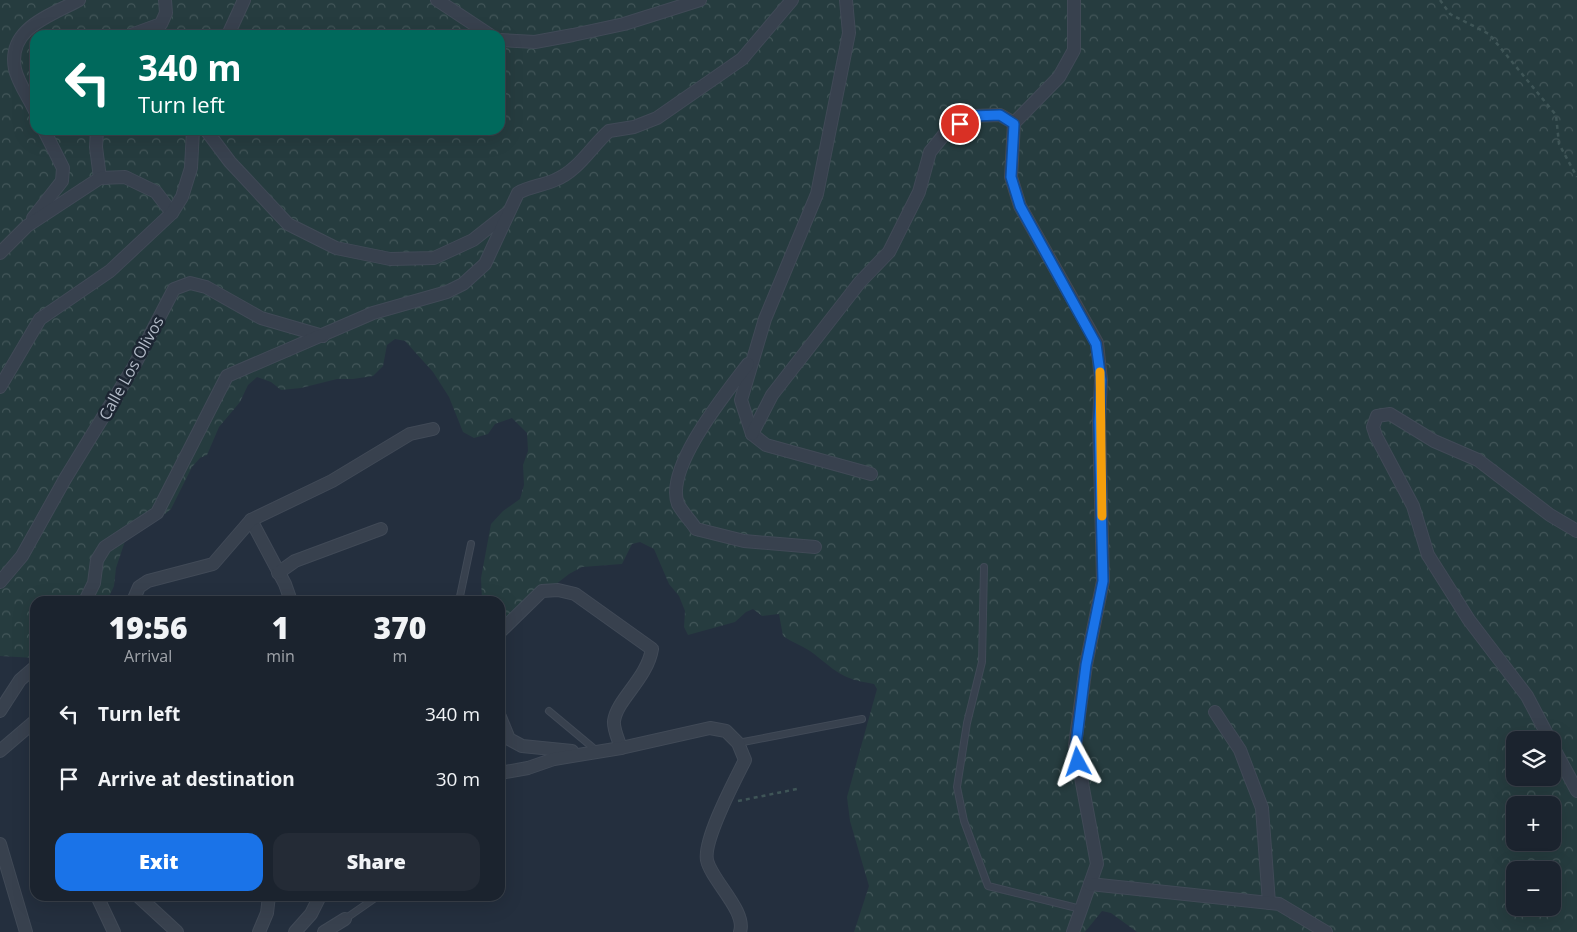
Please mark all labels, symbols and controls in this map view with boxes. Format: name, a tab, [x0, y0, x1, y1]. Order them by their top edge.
text: 340 m	[138, 44, 242, 91]
icon: left	[55, 50, 120, 115]
text: Turn left	[138, 89, 225, 119]
pin	[939, 103, 981, 145]
icon: arrive	[946, 110, 974, 138]
street label: Calle Los Olivos	[93, 312, 169, 424]
text: 19:56	[109, 607, 188, 648]
text: 1	[272, 607, 289, 648]
text: 370	[374, 607, 426, 648]
text: Arrival	[124, 645, 172, 667]
text: min	[266, 645, 295, 667]
text: m	[393, 645, 407, 667]
icon: left	[55, 700, 83, 728]
text: Turn left	[98, 701, 180, 727]
text: 340 m	[425, 701, 480, 727]
map controls	[1506, 731, 1561, 916]
button: layers	[1506, 731, 1561, 786]
position arrow	[1051, 735, 1103, 787]
icon: arrive	[55, 765, 83, 793]
text: Arrive at destination	[98, 766, 295, 792]
text: 30 m	[436, 766, 480, 792]
button: +	[1506, 796, 1561, 851]
button: Exit	[55, 833, 263, 891]
button: Share	[273, 833, 480, 891]
button: −	[1506, 861, 1561, 916]

